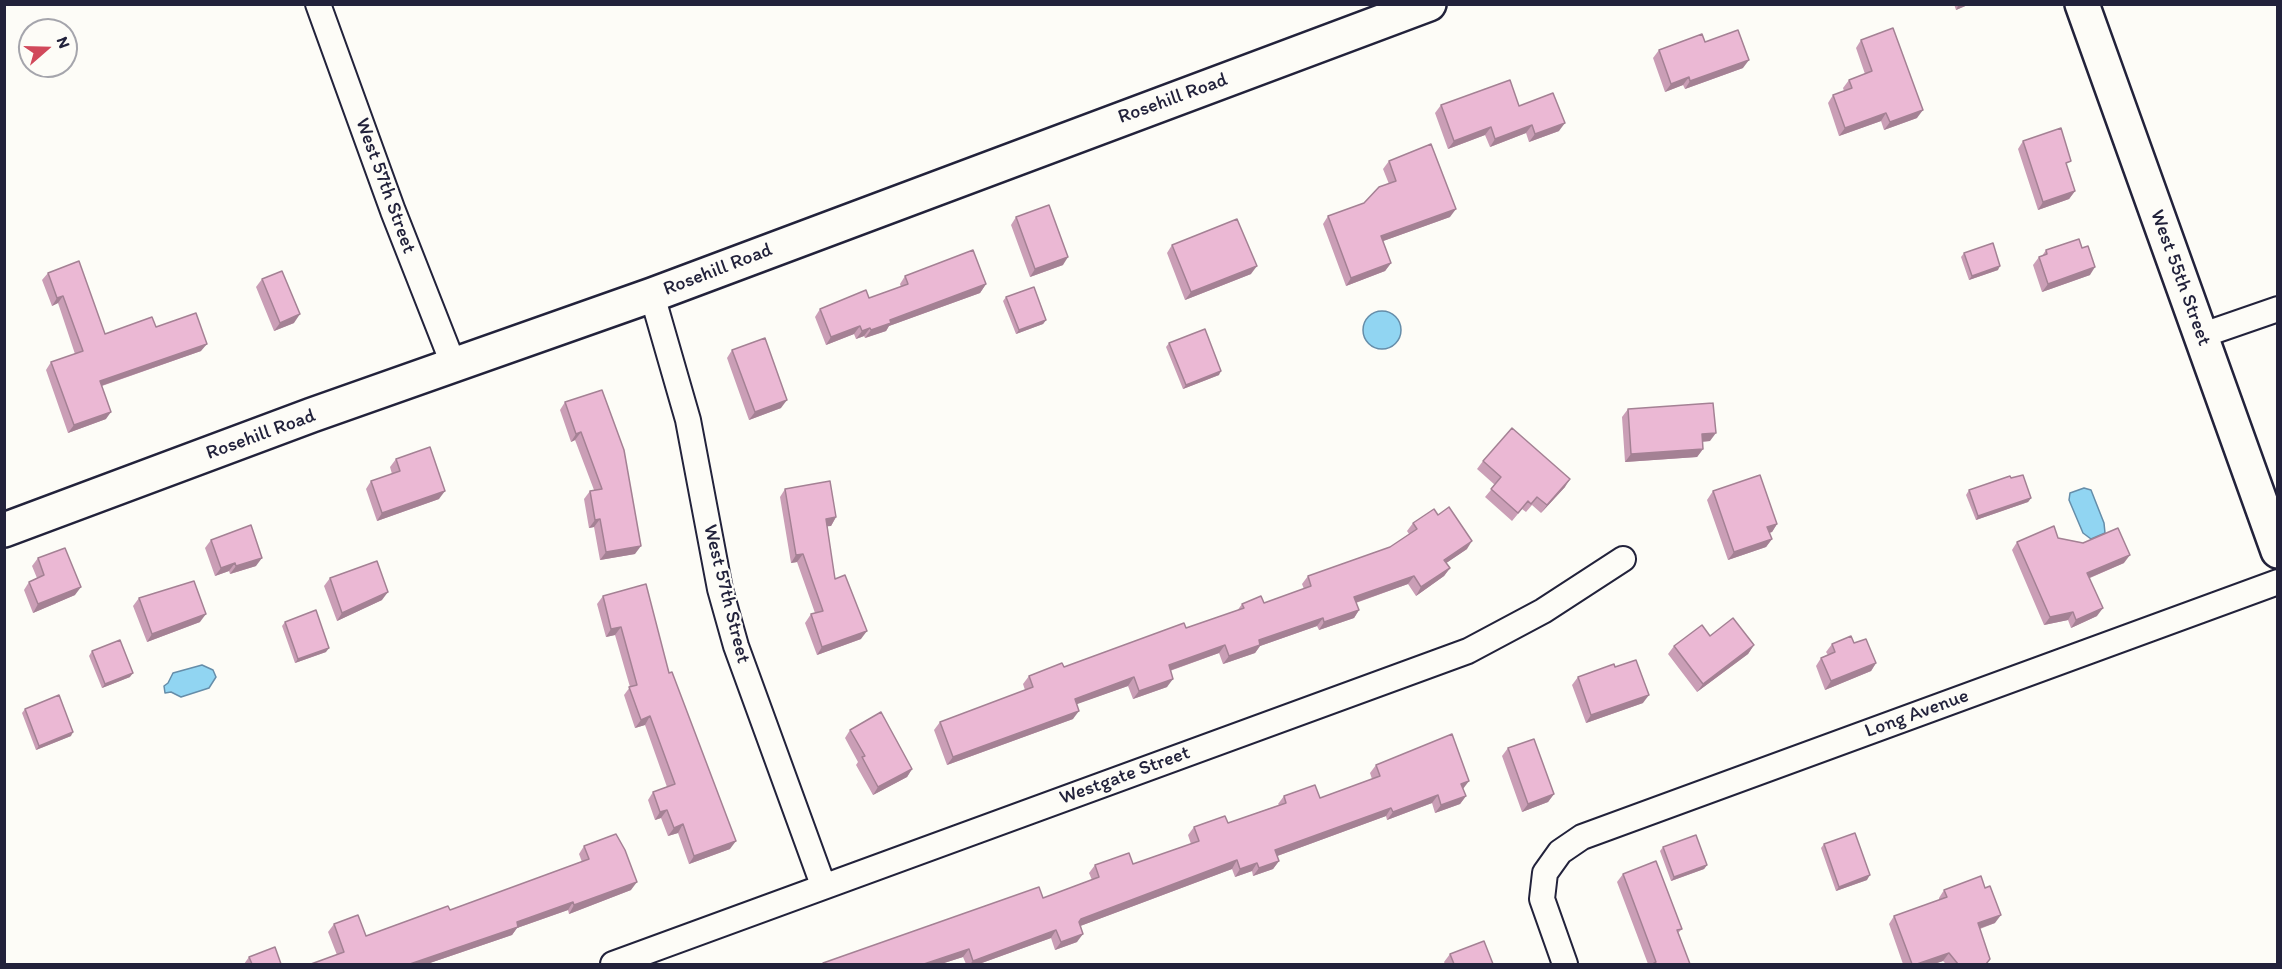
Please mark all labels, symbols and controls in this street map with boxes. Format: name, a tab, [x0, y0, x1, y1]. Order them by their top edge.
north arrow	[18, 18, 78, 78]
text: N	[53, 34, 74, 51]
street label: Rosehill Road	[1115, 68, 1231, 130]
street label: West 57th Street	[349, 115, 421, 257]
street label: West 55th Street	[2144, 207, 2216, 349]
street label: Rosehill Road	[660, 238, 776, 302]
street label: Rosehill Road	[203, 404, 319, 466]
street label: West 57th Street	[697, 522, 755, 666]
street label: Long Avenue	[1862, 684, 1972, 744]
street label: Westgate Street	[1057, 741, 1193, 811]

